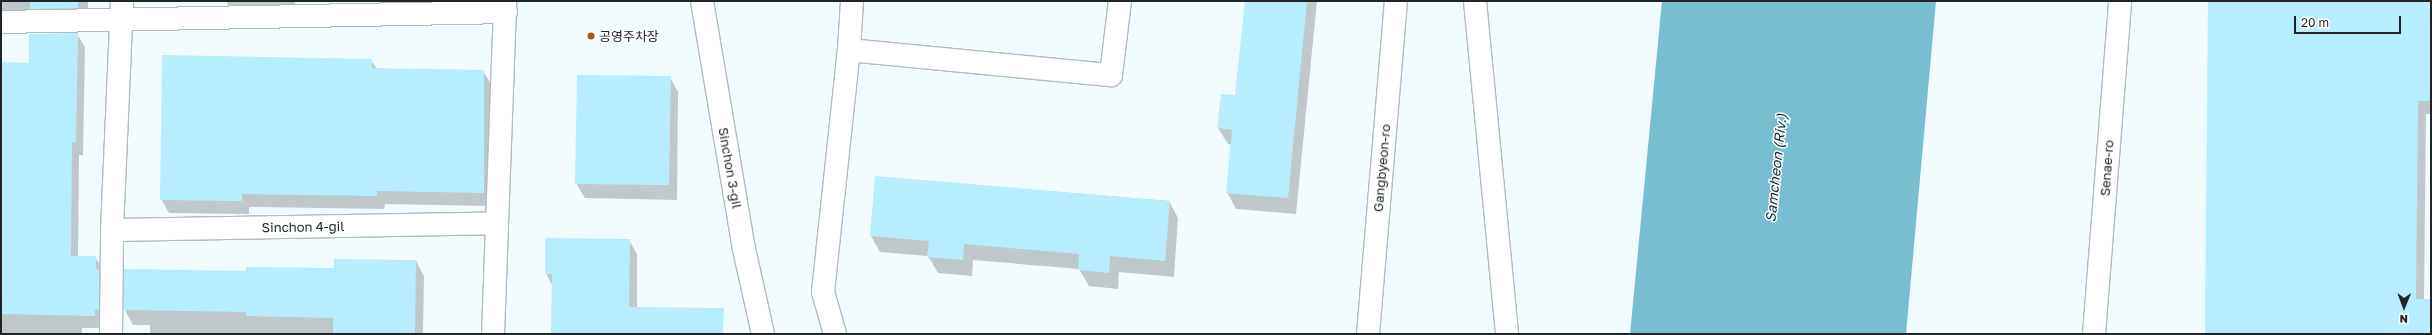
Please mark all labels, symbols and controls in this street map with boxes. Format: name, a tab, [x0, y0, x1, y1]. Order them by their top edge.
scale bar	[2296, 8, 2403, 34]
text: 20 m	[2301, 15, 2329, 30]
place label: 공영주차장	[599, 28, 659, 44]
marker: 공영주차장	[586, 31, 596, 41]
water label: Samcheon (Riv.)	[1762, 113, 1790, 223]
street label: Gangbyeon-ro	[1370, 123, 1394, 213]
street label: Sinchon 3-gil	[715, 126, 745, 210]
street label: Senae-ro	[2097, 139, 2117, 197]
street label: Sinchon 4-gil	[262, 218, 344, 236]
north arrow	[2384, 287, 2424, 327]
text: N	[2399, 313, 2408, 326]

